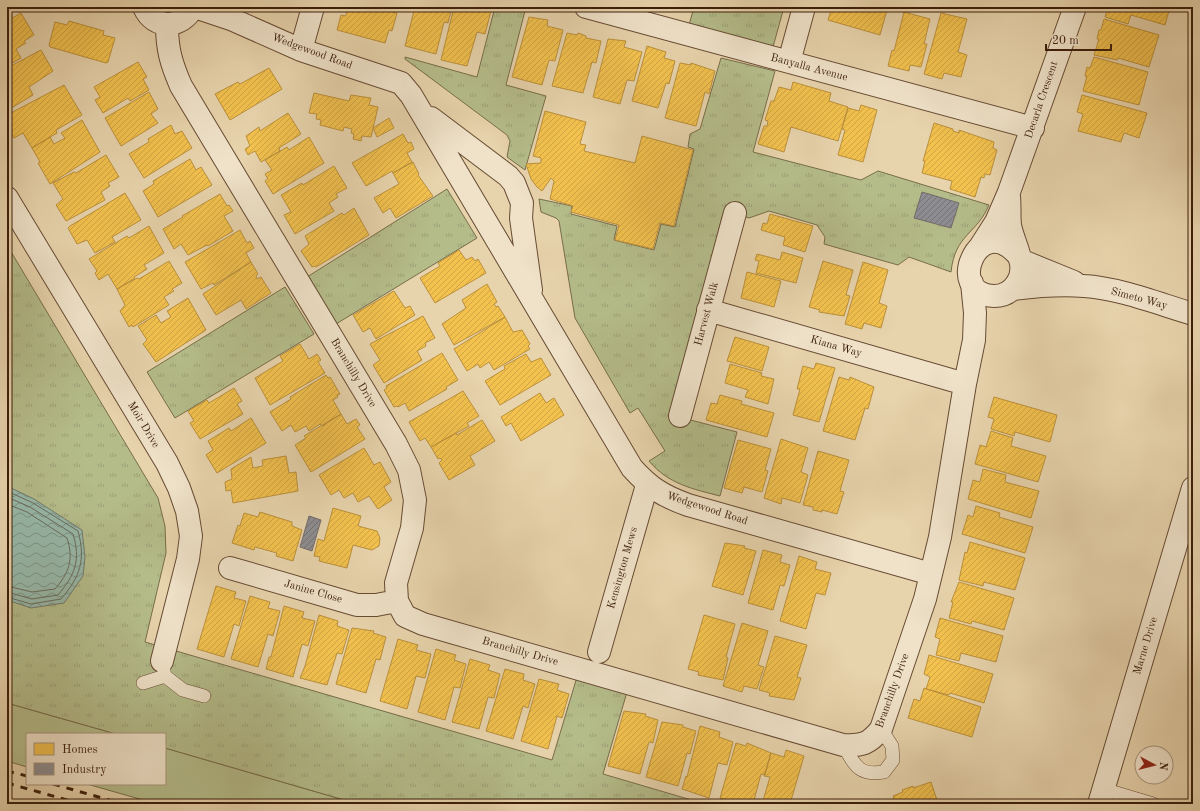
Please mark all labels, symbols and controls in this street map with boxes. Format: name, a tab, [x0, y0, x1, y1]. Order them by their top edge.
scale bar	[1046, 26, 1111, 52]
street label: Wedgewood Road	[270, 32, 354, 72]
text: 20 m	[1052, 35, 1079, 47]
street label: Banyalla Avenue	[769, 52, 849, 84]
street label: Decarla Crescent	[1024, 60, 1060, 140]
street label: Harvest Walk	[693, 281, 721, 347]
street label: Simeto Way	[1110, 286, 1169, 312]
street label: Kiana Way	[809, 334, 863, 360]
street label: Branchilly Drive	[328, 337, 378, 409]
street label: Moir Drive	[125, 400, 161, 450]
street label: Wedgewood Road	[665, 491, 749, 527]
street label: Kensington Mews	[606, 525, 640, 610]
street label: Janine Close	[283, 578, 343, 606]
street label: Marne Drive	[1132, 616, 1160, 676]
street label: Branchilly Drive	[481, 636, 559, 668]
street label: Branchilly Drive	[874, 652, 912, 730]
legend	[26, 733, 166, 785]
text: Homes	[62, 744, 98, 756]
north arrow	[1134, 745, 1174, 785]
text: N	[1156, 761, 1168, 771]
text: Industry	[62, 764, 107, 776]

